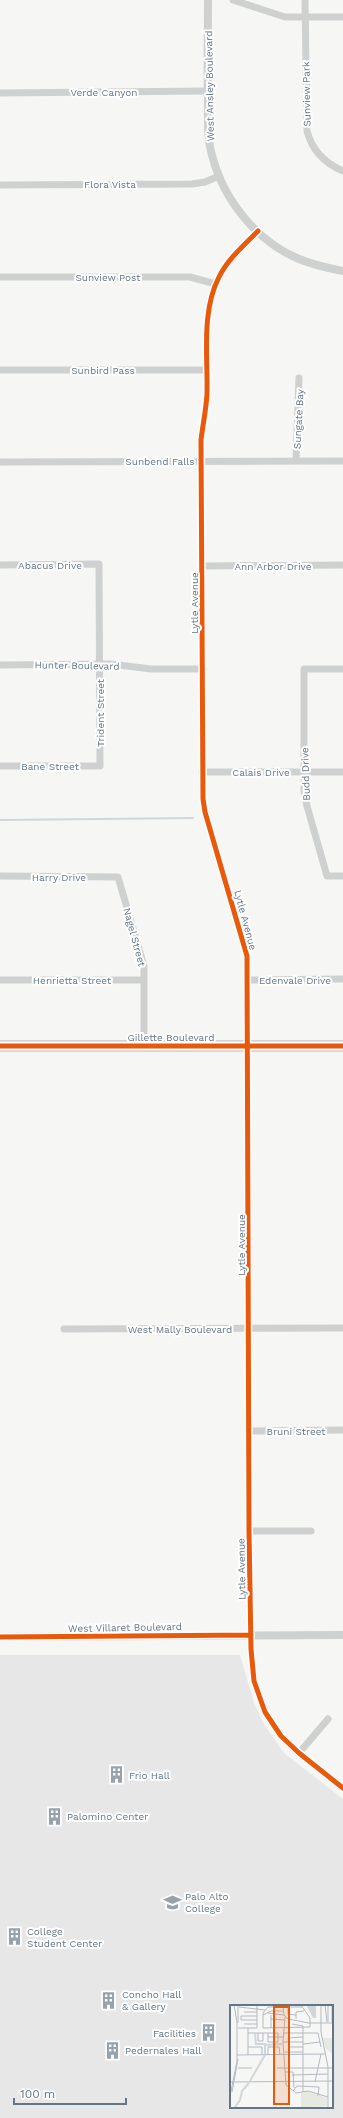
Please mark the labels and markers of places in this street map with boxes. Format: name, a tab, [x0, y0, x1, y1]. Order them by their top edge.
building icon: Frio Hall	[106, 1765, 126, 1785]
place label: Frio Hall	[129, 1770, 170, 1781]
building icon: Palomino Center	[44, 1806, 64, 1826]
place label: Palomino Center	[67, 1811, 148, 1822]
place label: Palo Alto College	[185, 1891, 228, 1914]
school or university icon: Palo Alto College	[162, 1892, 182, 1912]
place label: College Student Center	[27, 1926, 102, 1949]
building icon: College Student Center	[4, 1927, 24, 1947]
place label: Concho Hall & Gallery	[122, 1989, 181, 2012]
building icon: Concho Hall & Gallery	[99, 1990, 119, 2010]
building icon: Facilities	[199, 2023, 219, 2043]
place label: Facilities	[153, 2028, 196, 2039]
building icon: Pedernales Hall	[102, 2040, 122, 2060]
place label: Pedernales Hall	[125, 2045, 201, 2056]

